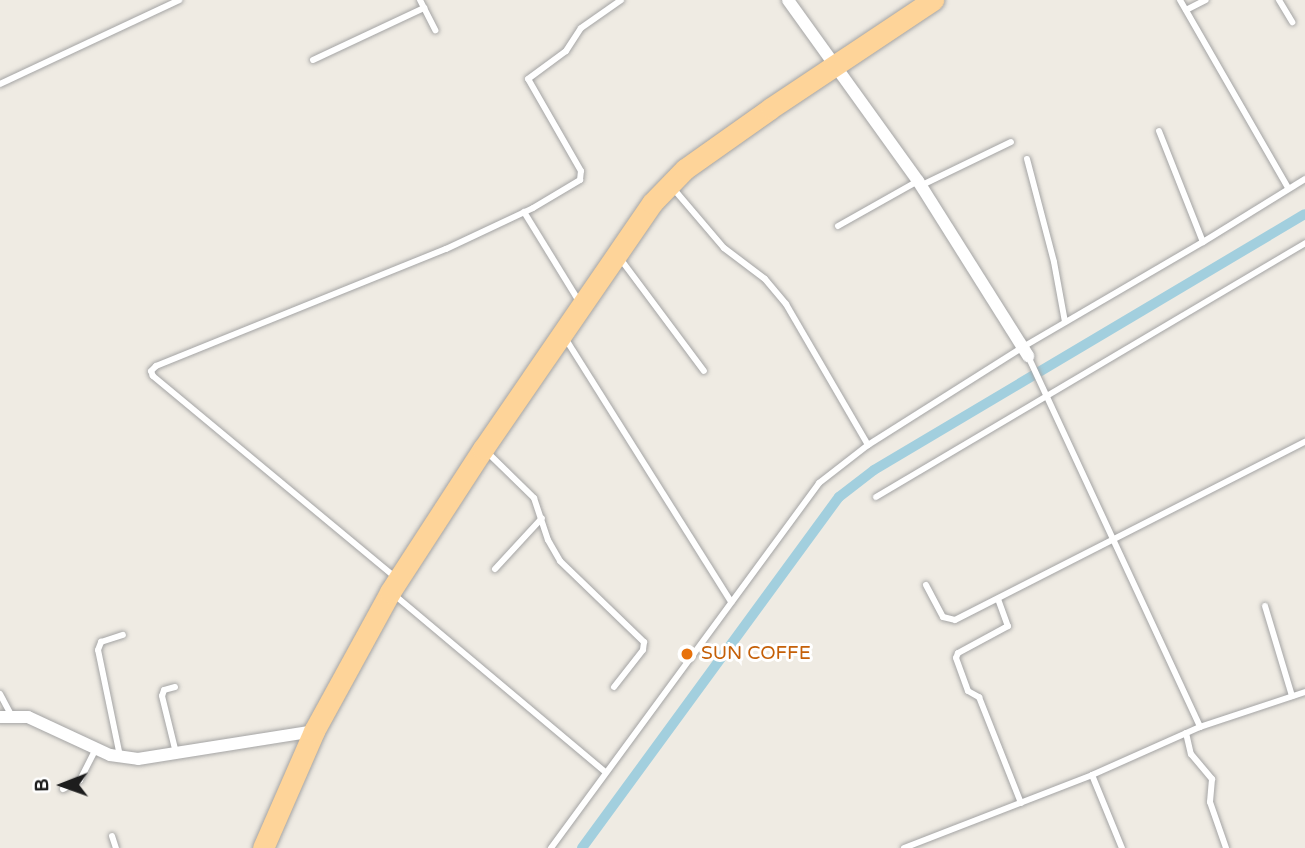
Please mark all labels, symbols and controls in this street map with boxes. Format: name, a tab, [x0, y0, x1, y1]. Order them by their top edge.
place label: SUN COFFE	[701, 643, 811, 665]
marker: SUN COFFE	[679, 646, 695, 662]
north arrow	[28, 750, 98, 820]
text: B	[31, 779, 53, 792]

